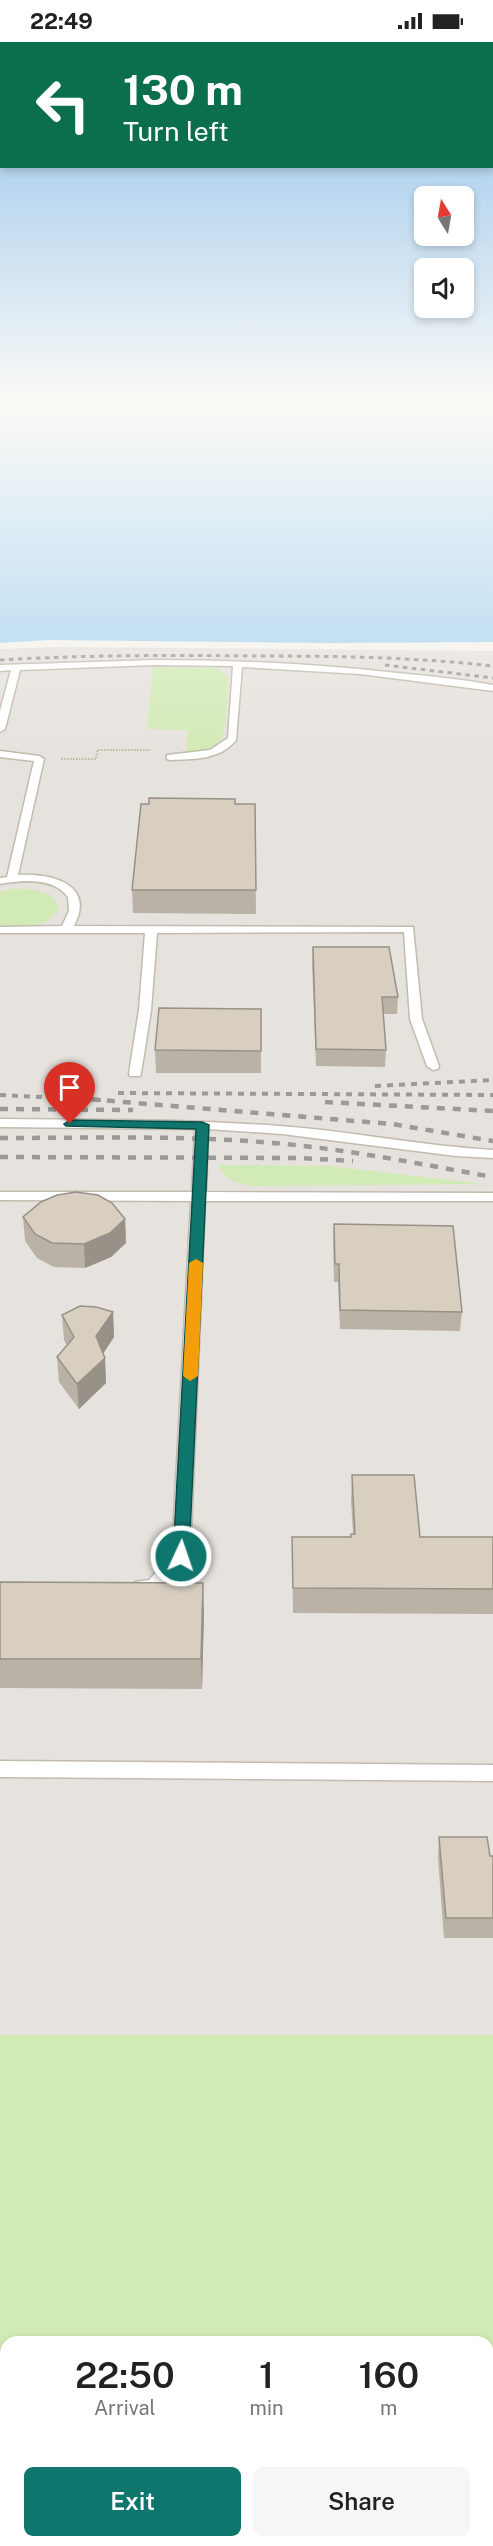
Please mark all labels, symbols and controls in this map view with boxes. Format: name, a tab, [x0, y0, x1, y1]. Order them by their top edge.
text: 22:49	[30, 8, 93, 34]
text: 130 m	[123, 65, 243, 114]
icon: left	[24, 66, 102, 144]
text: Turn left	[123, 115, 229, 147]
north arrow	[414, 186, 474, 246]
map controls	[414, 186, 474, 318]
button: sound	[414, 258, 474, 318]
pin	[44, 1062, 95, 1124]
icon: arrive	[53, 1071, 86, 1104]
position arrow	[149, 1524, 213, 1588]
text: 22:50	[75, 2354, 175, 2396]
text: 1	[259, 2354, 274, 2396]
text: 160	[358, 2354, 419, 2396]
text: Arrival	[94, 2396, 156, 2420]
text: min	[250, 2396, 284, 2420]
text: m	[380, 2396, 397, 2420]
button: Exit	[24, 2467, 241, 2536]
button: Share	[253, 2467, 470, 2536]

